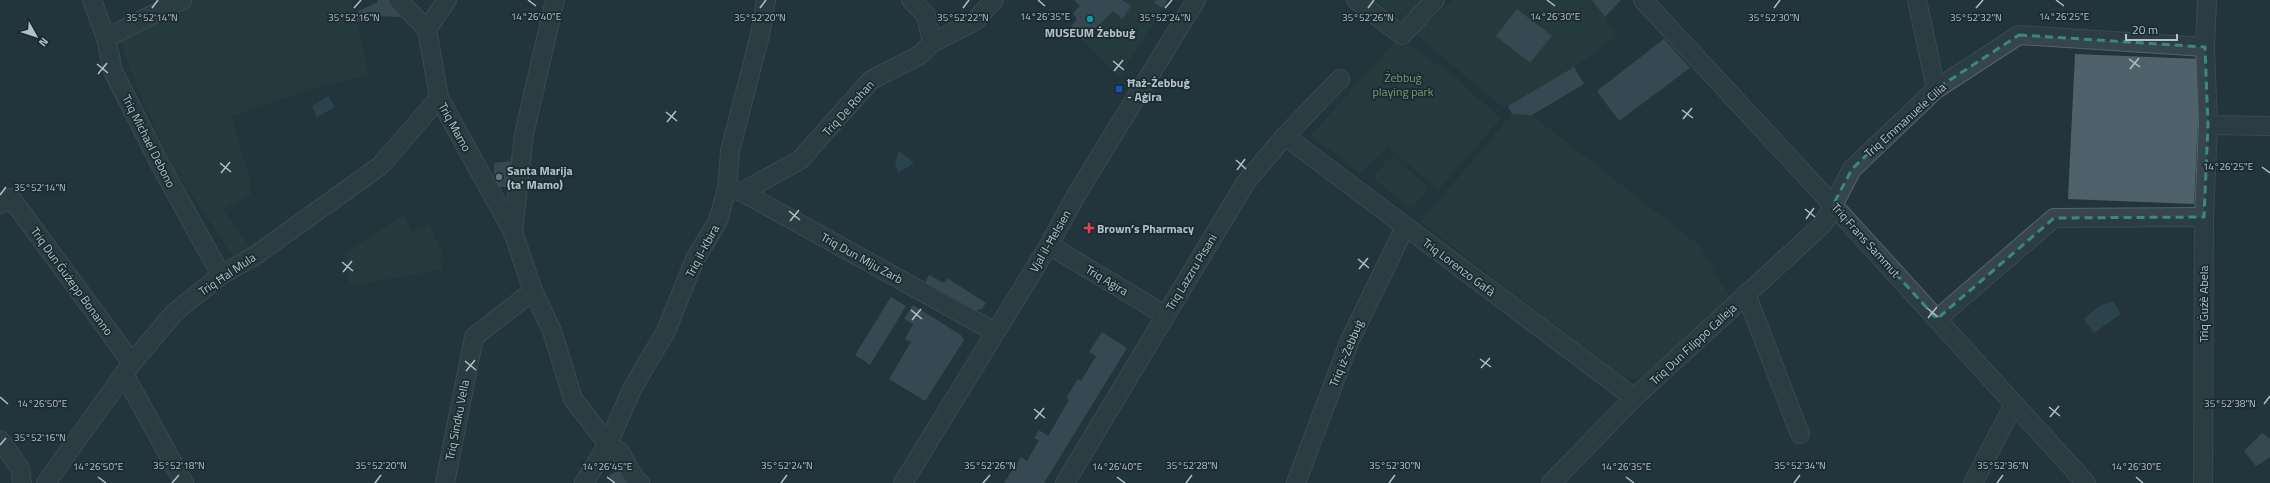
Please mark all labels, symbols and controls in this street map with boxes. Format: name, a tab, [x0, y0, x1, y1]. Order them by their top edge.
text: 14°26'40"E	[511, 9, 562, 24]
text: 14°26'35"E	[1020, 9, 1071, 24]
text: 14°26'30"E	[1530, 9, 1581, 24]
text: 14°26'25"E	[2039, 9, 2090, 24]
text: 35°52'14"N	[126, 10, 178, 25]
text: 35°52'16"N	[328, 10, 380, 25]
text: 35°52'20"N	[734, 10, 786, 25]
text: 35°52'22"N	[937, 10, 989, 25]
text: 35°52'24"N	[1139, 10, 1191, 25]
text: 35°52'26"N	[1342, 10, 1394, 25]
text: 35°52'30"N	[1748, 10, 1800, 25]
text: 35°52'32"N	[1950, 10, 2002, 25]
marker: MUSEUM Żebbuġ	[1085, 14, 1095, 24]
north arrow	[16, 16, 56, 56]
scale bar	[2126, 16, 2177, 42]
text: 20 m	[2132, 20, 2158, 39]
place label: MUSEUM Żebbuġ	[1045, 23, 1136, 42]
text: N	[35, 34, 52, 50]
park label: Żebbuġ playing park	[1373, 68, 1434, 101]
place label: Ħaż-Żebbuġ - Aġira	[1127, 73, 1190, 106]
street label: Triq De Rohan	[818, 76, 878, 140]
street label: Triq Emmanuele Cilia	[1860, 78, 1950, 162]
marker: Ħaż-Żebbuġ - Aġira	[1114, 84, 1124, 94]
street label: Triq Michael Debono	[117, 91, 181, 191]
street label: Triq Mamo	[434, 99, 476, 155]
text: 14°26'25"E	[2203, 159, 2254, 174]
place label: Santa Marija (ta' Mamo)	[507, 161, 573, 194]
marker: Santa Marija (ta' Mamo)	[494, 172, 504, 182]
text: 35°52'14"N	[14, 180, 66, 195]
street label: Triq Frans Sammut	[1827, 198, 1905, 282]
street label: Vjal il-Ħelsien	[1024, 206, 1076, 276]
place label: Brown’s Pharmacy	[1097, 219, 1194, 238]
street label: Triq il-Kbira	[680, 221, 724, 281]
street label: Triq Dun Ġużepp Bonanno	[26, 223, 118, 339]
marker: Brown’s Pharmacy	[1084, 223, 1094, 233]
street label: Triq Dun Miju Zarb	[817, 228, 907, 288]
street label: Triq Lazzru Pisani	[1160, 230, 1222, 314]
street label: Triq Lorenzo Gafà	[1418, 233, 1500, 301]
street label: Triq Ħal Mula	[194, 248, 260, 300]
street label: Triq Aġira	[1082, 260, 1132, 300]
street label: Triq Ġużè Abela	[2194, 265, 2213, 343]
street label: Triq Dun Filippo Calleja	[1645, 299, 1741, 389]
street label: Triq iż-Żebbuġ	[1324, 316, 1368, 390]
street label: Triq Sindku Vella	[440, 378, 474, 462]
text: 14°26'50"E	[17, 396, 68, 411]
text: 35°52'38"N	[2204, 396, 2256, 411]
text: 35°52'16"N	[14, 430, 66, 445]
text: 35°52'18"N	[153, 458, 205, 473]
text: 35°52'20"N	[355, 458, 407, 473]
text: 35°52'24"N	[761, 458, 813, 473]
text: 35°52'26"N	[964, 458, 1016, 473]
text: 35°52'28"N	[1166, 458, 1218, 473]
text: 35°52'30"N	[1369, 458, 1421, 473]
text: 35°52'34"N	[1774, 458, 1826, 473]
text: 35°52'36"N	[1977, 458, 2029, 473]
text: 14°26'50"E	[73, 459, 124, 474]
text: 14°26'45"E	[582, 459, 633, 474]
text: 14°26'40"E	[1092, 459, 1143, 474]
text: 14°26'35"E	[1601, 459, 1652, 474]
text: 14°26'30"E	[2111, 459, 2162, 474]

